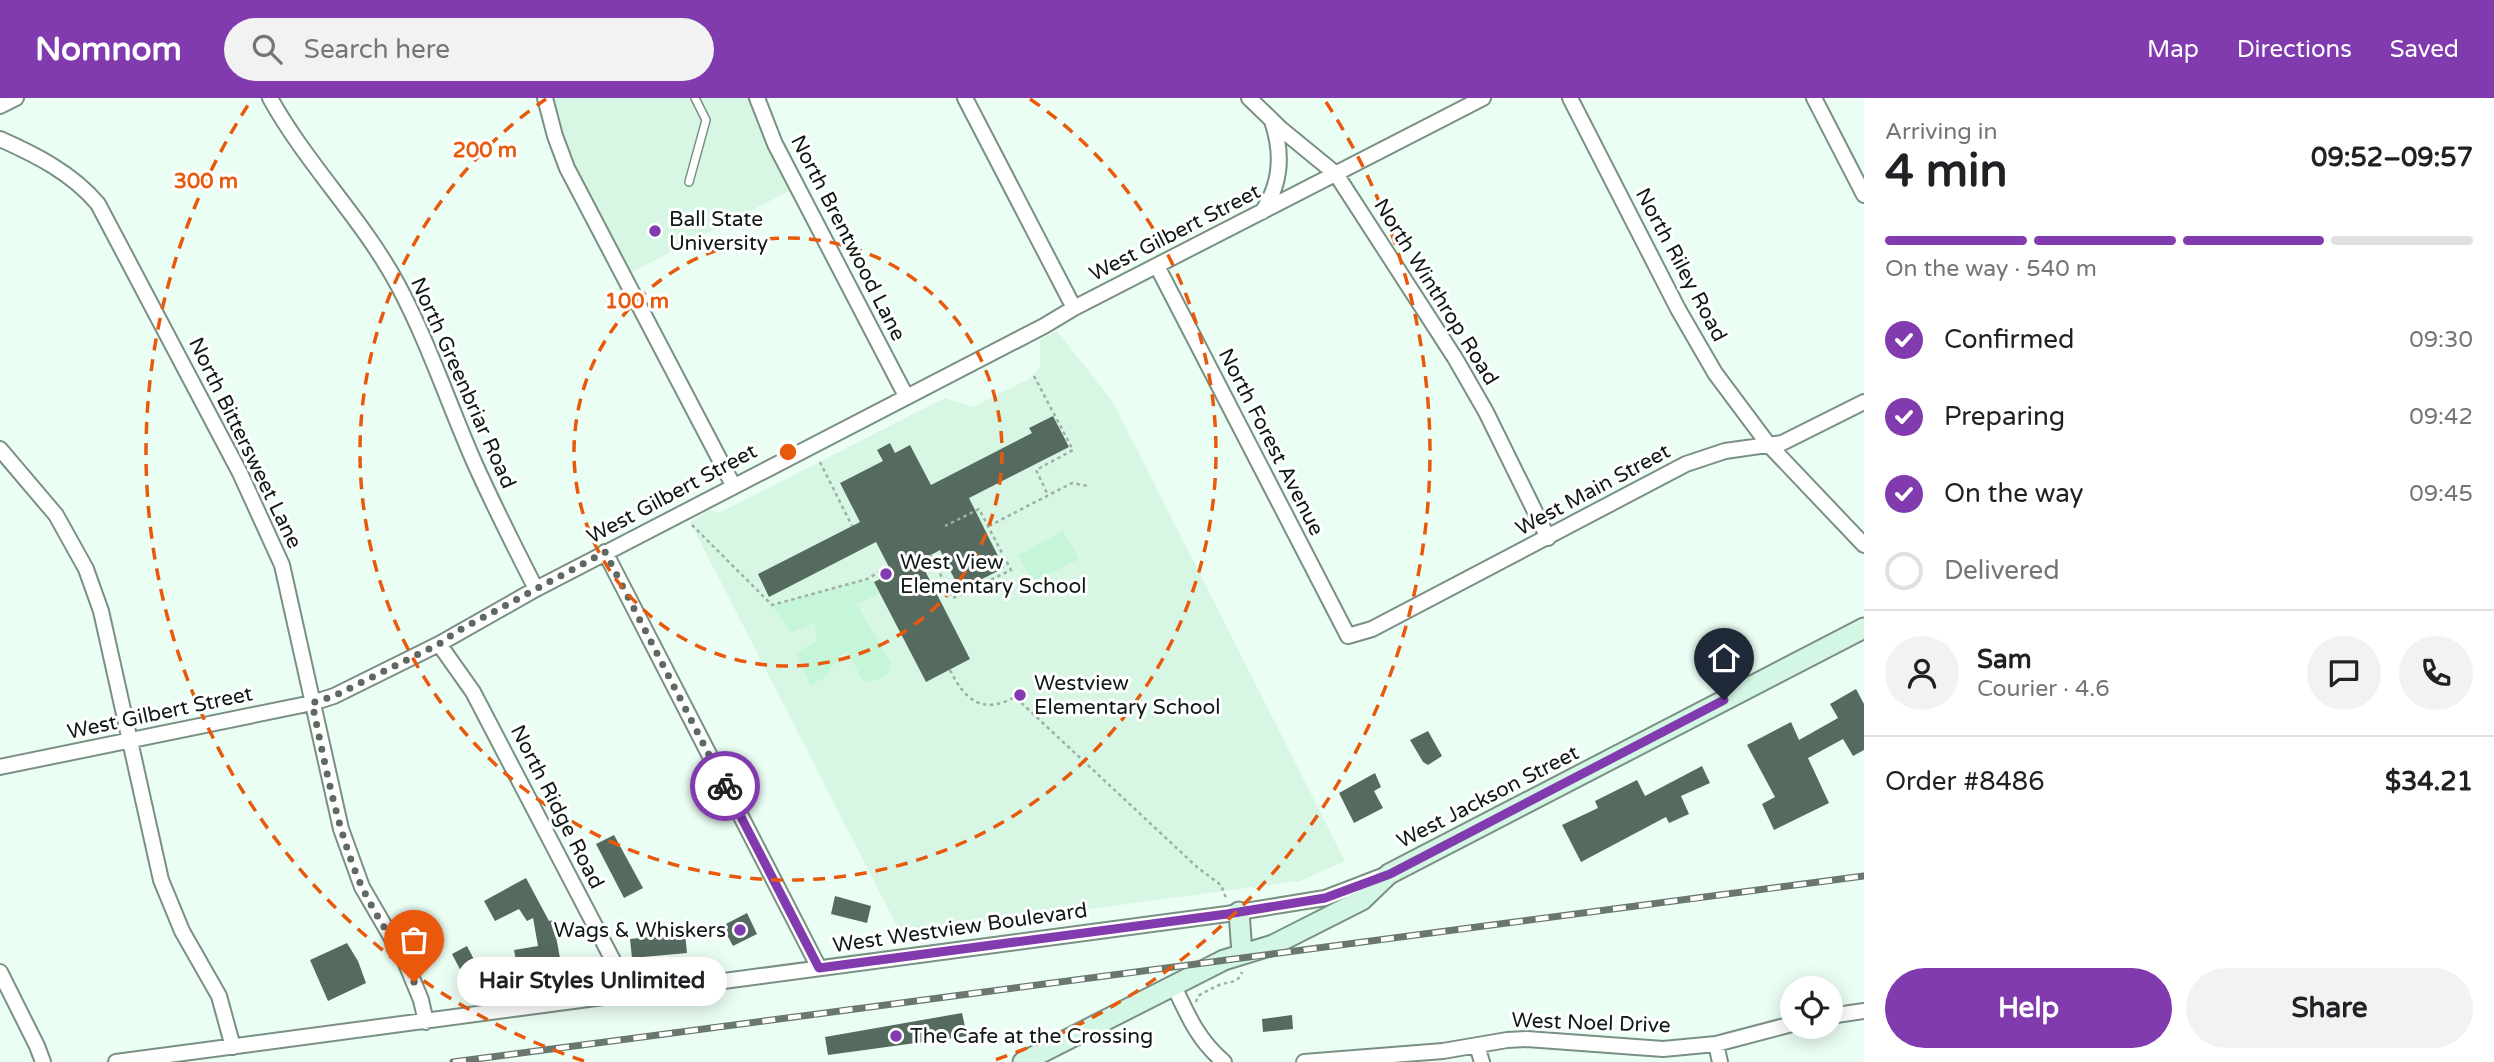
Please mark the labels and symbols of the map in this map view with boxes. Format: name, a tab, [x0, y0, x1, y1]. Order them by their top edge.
street label: North Brentwood Lane	[785, 131, 911, 345]
text: 200 m	[453, 138, 517, 163]
text: 300 m	[174, 169, 238, 194]
street label: West Gilbert Street	[1085, 179, 1265, 287]
street label: North Riley Road	[1630, 184, 1732, 346]
street label: North Winthrop Road	[1368, 194, 1504, 390]
place label: Ball State University	[669, 207, 768, 256]
marker: Ball State University	[647, 223, 663, 239]
street label: North Greenbriar Road	[405, 274, 521, 492]
text: 100 m	[605, 289, 669, 314]
street label: North Bittersweet Lane	[183, 334, 307, 553]
street label: North Forest Avenue	[1213, 344, 1329, 540]
street label: West Gilbert Street	[583, 439, 761, 549]
street label: West Main Street	[1512, 439, 1674, 541]
centre of rings	[776, 440, 800, 464]
place label: West View Elementary School	[900, 550, 1087, 599]
marker: West View Elementary School	[878, 566, 894, 582]
pin	[1694, 628, 1754, 700]
place label: Westview Elementary School	[1034, 671, 1221, 720]
street label: West Gilbert Street	[65, 681, 255, 745]
marker: Westview Elementary School	[1012, 687, 1028, 703]
street label: North Ridge Road	[505, 721, 609, 893]
street label: West Jackson Street	[1393, 740, 1583, 854]
courier	[690, 751, 760, 821]
street label: West Westview Boulevard	[831, 898, 1089, 958]
pin	[384, 910, 444, 982]
place label: Wags & Whiskers	[554, 918, 726, 943]
marker: Wags & Whiskers	[732, 922, 748, 938]
callout: Hair Styles Unlimited	[456, 958, 726, 1006]
street label: West Noel Drive	[1511, 1008, 1671, 1038]
place label: The Cafe at the Crossing	[910, 1024, 1153, 1049]
marker: The Cafe at the Crossing	[888, 1028, 904, 1044]

